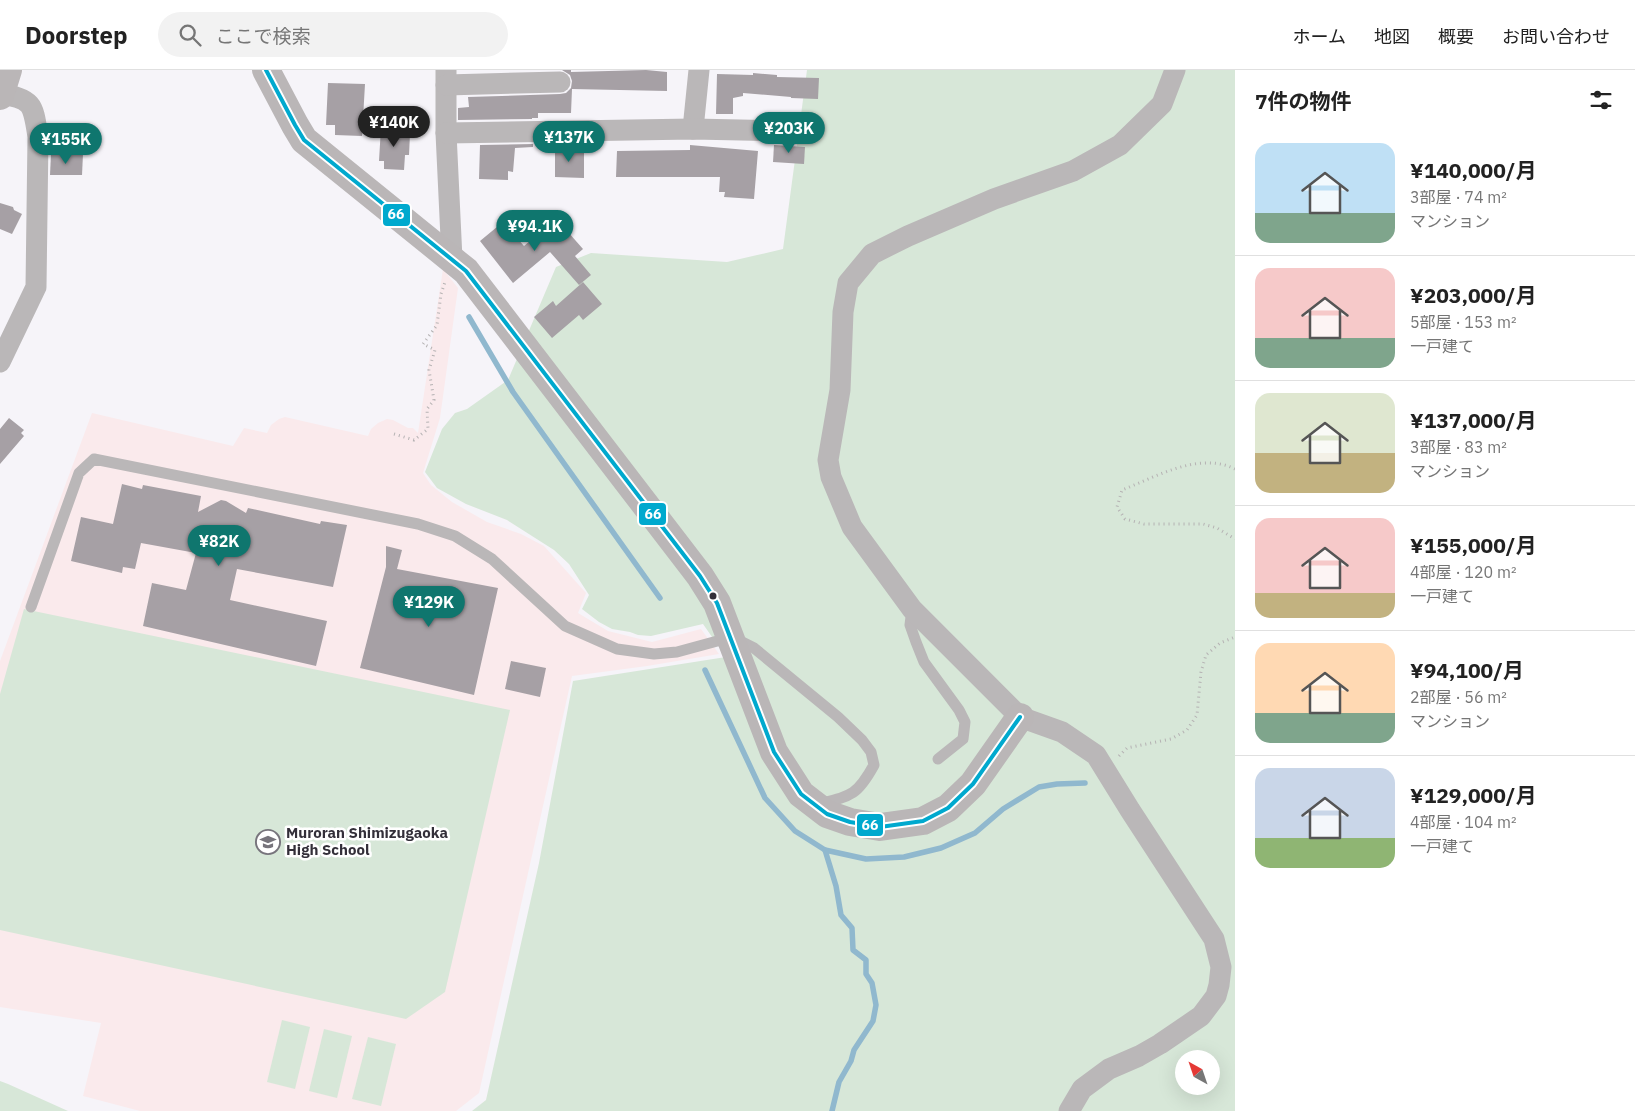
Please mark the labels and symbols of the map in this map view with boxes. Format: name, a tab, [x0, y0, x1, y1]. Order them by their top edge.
pin: ¥140K	[359, 106, 429, 148]
pin: ¥203K	[754, 112, 824, 154]
pin: ¥137K	[534, 121, 604, 163]
pin: ¥155K	[31, 122, 101, 165]
line badge: 66	[382, 203, 411, 227]
text: 66	[388, 205, 404, 223]
pin: ¥94.1K	[494, 210, 576, 252]
line badge: 66	[638, 502, 667, 526]
text: 66	[645, 505, 661, 523]
pin: ¥82K	[189, 524, 249, 567]
pin: ¥129K	[394, 586, 464, 628]
unlabelled marker	[708, 591, 718, 601]
line badge: 66	[856, 813, 884, 837]
text: 66	[862, 816, 878, 834]
place label: Muroran Shimizugaoka High School	[286, 823, 448, 859]
school or university icon: Muroran Shimizugaoka High School	[255, 829, 281, 855]
north arrow	[1175, 1050, 1220, 1095]

